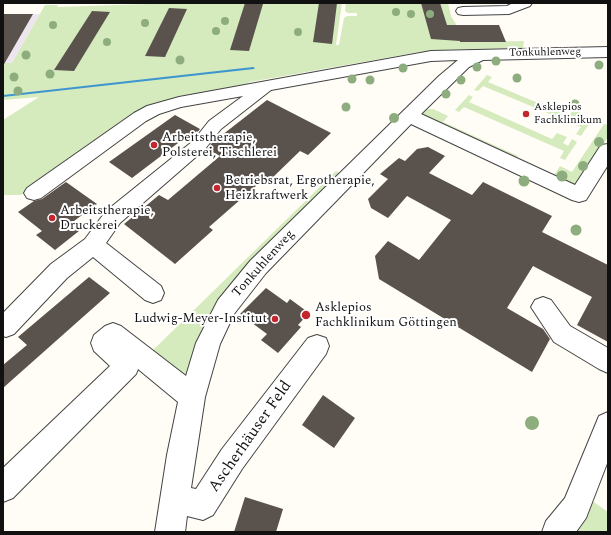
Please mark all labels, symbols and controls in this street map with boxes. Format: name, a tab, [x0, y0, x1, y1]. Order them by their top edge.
street label: Tonkuhlenweg	[509, 46, 581, 60]
place label: Asklepios Fachklinikum	[534, 101, 602, 127]
marker: Asklepios Fachklinikum	[521, 109, 531, 119]
place label: Arbeitstherapie, Polsterei, Tischlerei	[162, 130, 277, 161]
marker: Arbeitstherapie, Polsterei, Tischlerei	[149, 140, 159, 150]
place label: Betriebsrat, Ergotherapie, Heizkraftwerk	[225, 173, 375, 204]
marker: Betriebsrat, Ergotherapie, Heizkraftwerk	[212, 183, 222, 193]
place label: Arbeitstherapie, Druckerei	[60, 203, 154, 234]
marker: Arbeitstherapie, Druckerei	[47, 213, 57, 223]
street label: Tonkuhlenweg	[230, 227, 298, 301]
place label: Asklepios Fachklinikum Göttingen	[315, 300, 457, 331]
marker: Asklepios Fachklinikum Göttingen	[300, 309, 312, 321]
place label: Ludwig-Meyer-Institut	[134, 311, 267, 327]
marker: Ludwig-Meyer-Institut	[270, 314, 280, 324]
street label: Ascherhäuser Feld	[205, 378, 297, 496]

